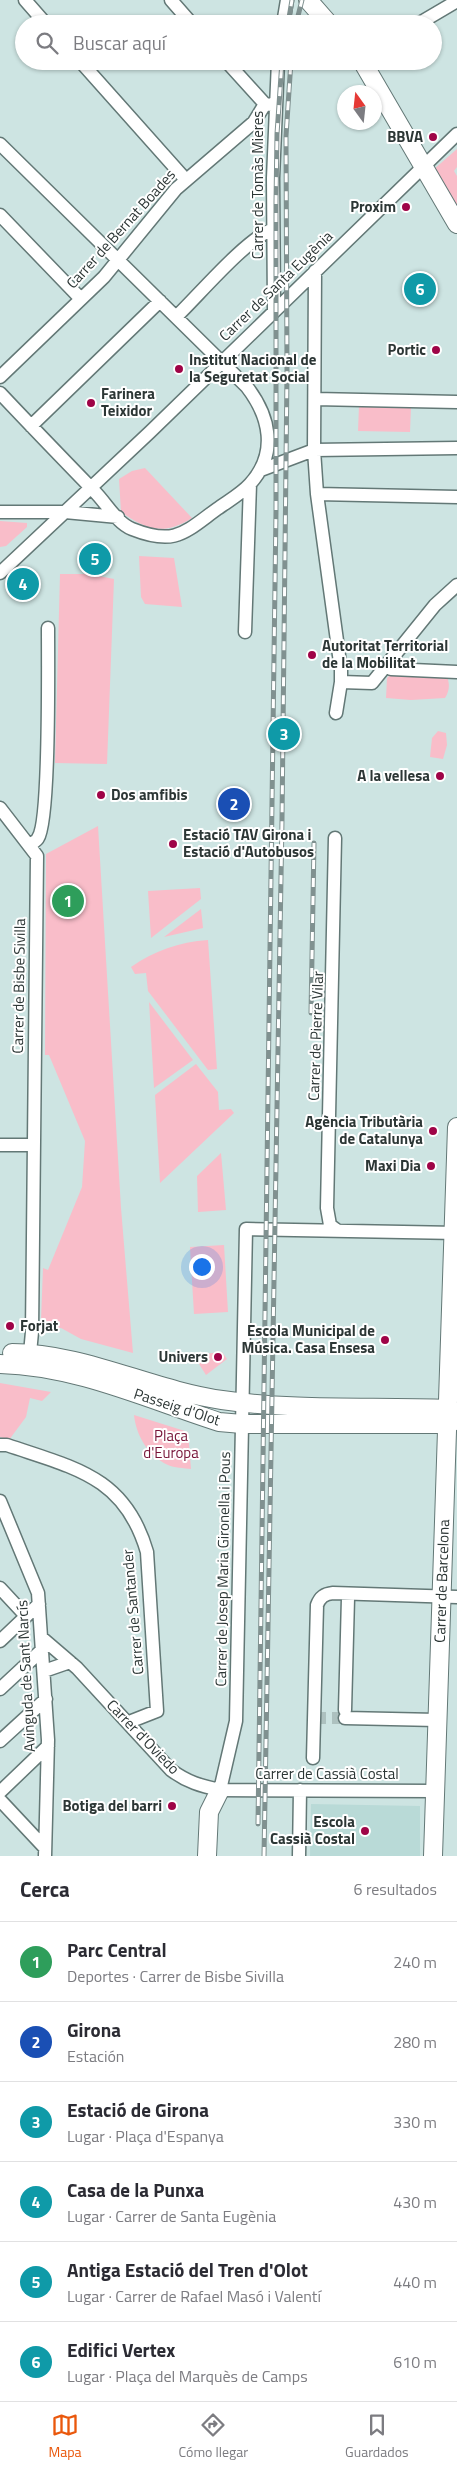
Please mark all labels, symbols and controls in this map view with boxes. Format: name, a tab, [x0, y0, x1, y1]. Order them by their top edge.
search box	[15, 15, 442, 70]
text: Buscar aquí	[73, 28, 166, 57]
icon: search	[33, 29, 61, 57]
north arrow	[337, 85, 382, 130]
street label: Carrer de Tomàs Mieres	[246, 111, 269, 259]
place label: BBVA	[387, 125, 423, 148]
marker: BBVA	[427, 131, 439, 143]
street label: Carrer de Bernat Boades	[61, 164, 181, 294]
place label: Proxim	[350, 195, 396, 218]
marker: Proxim	[400, 201, 412, 213]
street label: Carrer de Santa Eugènia	[213, 225, 338, 346]
pin: 6	[404, 270, 436, 308]
place label: Portic	[388, 338, 426, 361]
marker: Portic	[430, 344, 442, 356]
place label: Institut Nacional de la Seguretat Social	[189, 348, 317, 388]
marker: Institut Nacional de la Seguretat Social	[173, 363, 185, 375]
place label: Farinera Teixidor	[101, 382, 155, 422]
marker: Farinera Teixidor	[85, 397, 97, 409]
pin: 5	[79, 540, 111, 578]
pin: 4	[7, 565, 39, 603]
place label: Autoritat Territorial de la Mobilitat	[322, 634, 448, 674]
marker: Autoritat Territorial de la Mobilitat	[306, 649, 318, 661]
pin: 3	[268, 715, 300, 753]
place label: A la vellesa	[357, 764, 430, 787]
marker: A la vellesa	[434, 770, 446, 782]
place label: Dos amfibis	[111, 783, 188, 806]
pin: 2	[218, 785, 250, 823]
marker: Dos amfibis	[95, 789, 107, 801]
place label: Estació TAV Girona i Estació d'Autobusos	[183, 823, 314, 863]
marker: Estació TAV Girona i Estació d'Autobusos	[167, 838, 179, 850]
pin: 1	[52, 882, 84, 920]
street label: Carrer de Bisbe Sivilla	[6, 918, 31, 1054]
street label: Carrer de Pierre Vilar	[302, 971, 329, 1101]
place label: Agència Tributària de Catalunya	[305, 1110, 423, 1150]
marker: Agència Tributària de Catalunya	[427, 1125, 439, 1137]
place label: Maxi Dia	[365, 1154, 421, 1177]
marker: Maxi Dia	[425, 1160, 437, 1172]
your location	[189, 1254, 215, 1280]
place label: Forjat	[20, 1314, 59, 1337]
place label: Escola Municipal de Música. Casa Ensesa	[241, 1319, 375, 1359]
marker: Forjat	[4, 1320, 16, 1332]
marker: Escola Municipal de Música. Casa Ensesa	[379, 1334, 391, 1346]
place label: Univers	[158, 1345, 208, 1368]
marker: Univers	[212, 1351, 224, 1363]
street label: Passeig d'Olot	[131, 1382, 224, 1432]
park label: Plaça d'Europa	[143, 1424, 199, 1464]
street label: Carrer de Josep Maria Gironella i Pous	[209, 1451, 236, 1687]
street label: Carrer de Barcelona	[428, 1518, 455, 1643]
street label: Carrer de Santander	[116, 1548, 149, 1676]
street label: Avinguda de Sant Narcís	[10, 1599, 41, 1753]
street label: Carrer d'Oviedo	[101, 1694, 185, 1780]
street label: Carrer de Cassià Costal	[255, 1762, 399, 1785]
place label: Botiga del barri	[62, 1794, 162, 1817]
marker: Botiga del barri	[166, 1800, 178, 1812]
place label: Escola Cassià Costal	[270, 1810, 355, 1850]
marker: Escola Cassià Costal	[359, 1825, 371, 1837]
text: Cerca	[20, 1873, 70, 1905]
text: 6 resultados	[353, 1877, 437, 1901]
text: Parc Central	[67, 1935, 167, 1964]
text: 1	[32, 1950, 40, 1974]
text: 240 m	[393, 1950, 437, 1974]
text: Deportes · Carrer de Bisbe Sivilla	[67, 1964, 284, 1988]
text: Girona	[67, 2015, 121, 2044]
text: 2	[32, 2030, 40, 2054]
text: 280 m	[393, 2030, 437, 2054]
text: Estación	[67, 2044, 124, 2068]
text: Estació de Girona	[67, 2095, 209, 2124]
text: 3	[32, 2110, 40, 2134]
text: 330 m	[393, 2110, 437, 2134]
text: Lugar · Plaça d'Espanya	[67, 2124, 224, 2148]
text: Casa de la Punxa	[67, 2175, 204, 2204]
text: 4	[32, 2190, 40, 2214]
text: 430 m	[393, 2190, 437, 2214]
text: Lugar · Carrer de Santa Eugènia	[67, 2204, 276, 2228]
text: Antiga Estació del Tren d'Olot	[67, 2255, 308, 2284]
text: 5	[32, 2270, 40, 2294]
text: 440 m	[393, 2270, 437, 2294]
text: Lugar · Carrer de Rafael Masó i Valentí	[67, 2284, 321, 2308]
text: Edifici Vertex	[67, 2335, 175, 2364]
text: 6	[32, 2350, 40, 2374]
text: 610 m	[393, 2350, 437, 2374]
text: Lugar · Plaça del Marquès de Camps	[67, 2364, 308, 2388]
tab: Mapa	[48, 2411, 82, 2462]
tab: Cómo llegar	[179, 2411, 248, 2462]
tab: Guardados	[345, 2411, 409, 2462]

